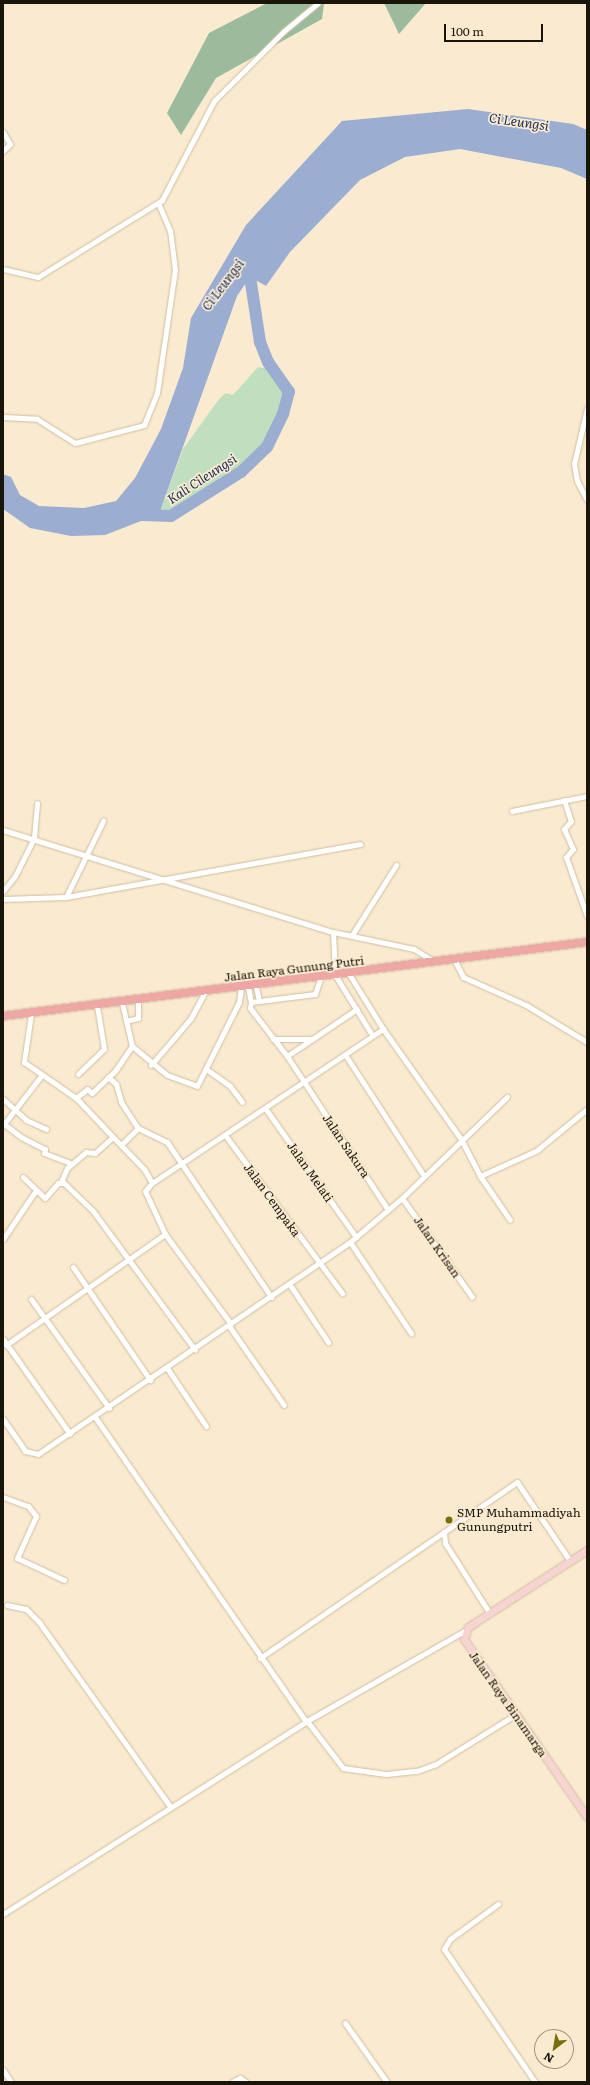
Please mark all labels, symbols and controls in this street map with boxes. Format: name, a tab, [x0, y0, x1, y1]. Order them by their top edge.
scale bar	[446, 16, 545, 42]
text: 100 m	[451, 22, 484, 40]
water label: Ci Leungsi	[488, 110, 550, 134]
water label: Ci Leungsi	[199, 256, 247, 314]
water label: Kali Cileungsi	[164, 451, 240, 507]
street label: Jalan Raya Gunung Putri	[223, 953, 365, 985]
street label: Jalan Sakura	[319, 1111, 373, 1181]
street label: Jalan Melati	[284, 1139, 336, 1205]
street label: Jalan Cempaka	[241, 1161, 303, 1239]
street label: Jalan Krisan	[411, 1213, 463, 1281]
place label: SMP Muhammadiyah Gunungputri	[457, 1506, 581, 1534]
marker: SMP Muhammadiyah Gunungputri	[444, 1515, 454, 1525]
street label: Jalan Raya Binamarga	[466, 1648, 550, 1760]
north arrow	[534, 2029, 574, 2069]
text: N	[540, 2049, 556, 2068]

